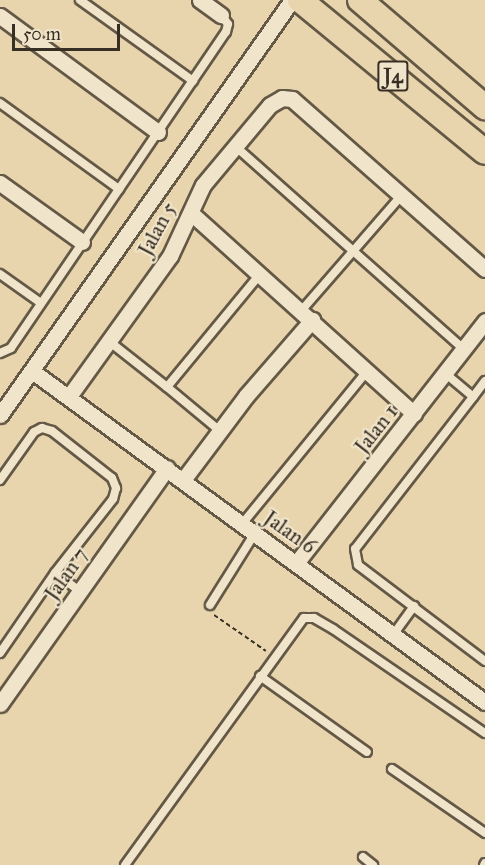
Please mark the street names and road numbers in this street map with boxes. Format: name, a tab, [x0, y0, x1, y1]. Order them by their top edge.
road number: J4	[376, 59, 410, 93]
street label: Jalan 5	[132, 198, 182, 260]
street label: Jalan 1	[349, 399, 403, 459]
street label: Jalan 6	[259, 505, 321, 559]
street label: Jalan 7	[39, 543, 93, 605]

